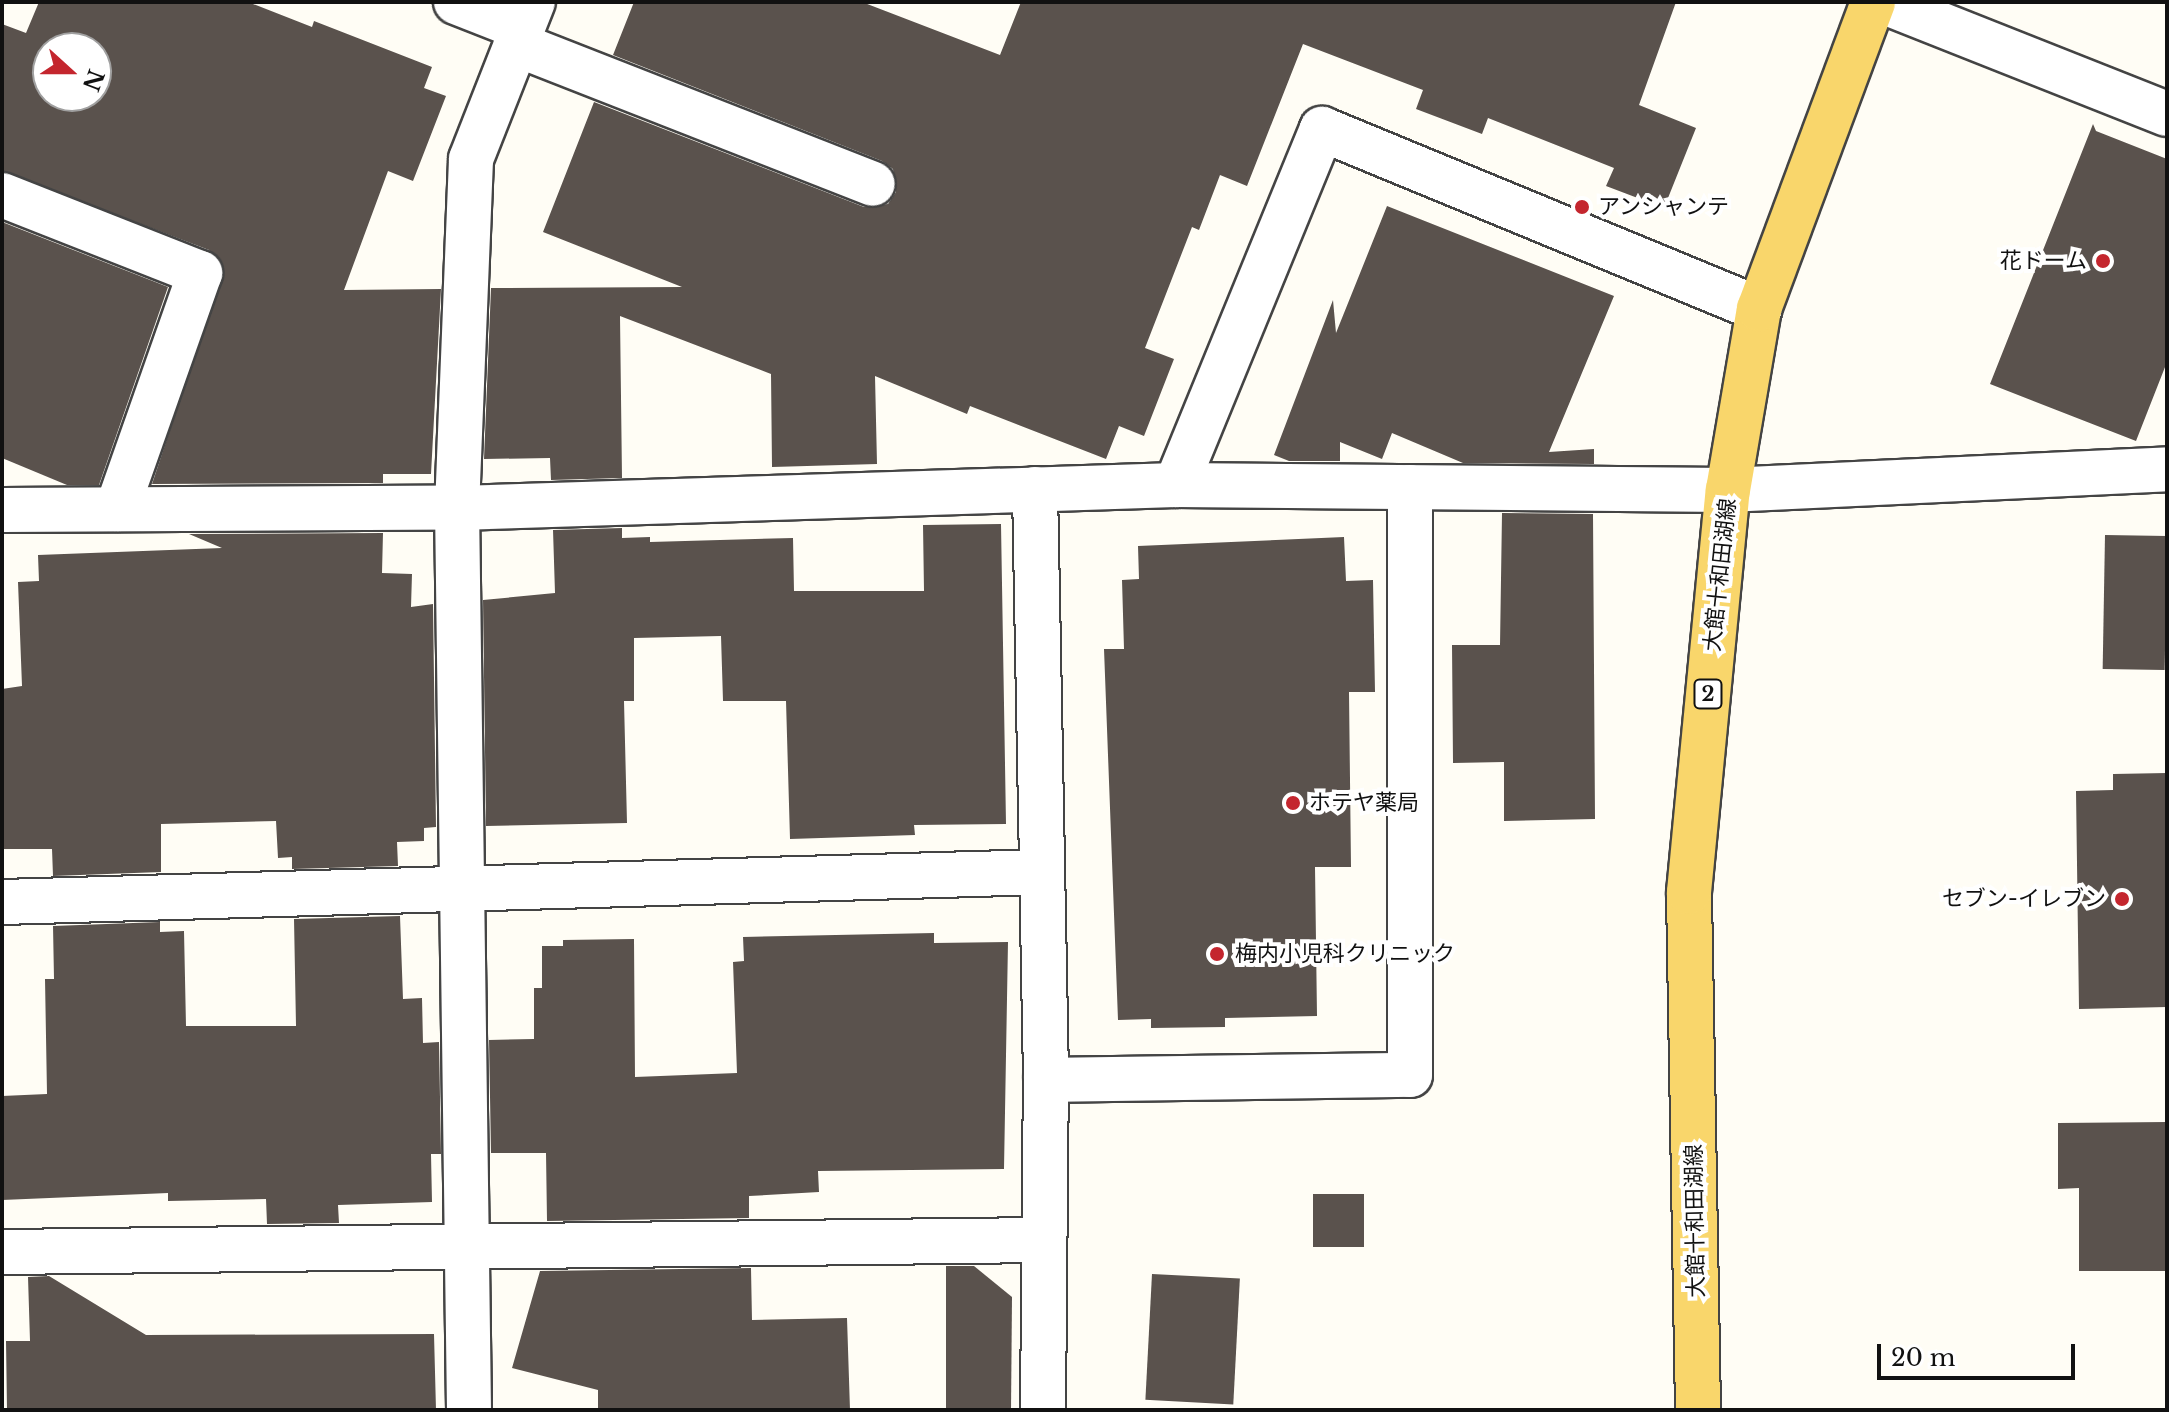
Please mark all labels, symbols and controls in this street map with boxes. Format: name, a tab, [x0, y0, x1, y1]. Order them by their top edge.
north arrow	[32, 32, 112, 112]
text: N	[77, 66, 109, 95]
place label: アンシャンテ	[1598, 194, 1730, 220]
marker: アンシャンテ	[1573, 198, 1591, 216]
place label: 花ドーム	[1999, 248, 2087, 274]
marker: 花ドーム	[2094, 252, 2112, 270]
street label: 大館十和田湖線	[1699, 497, 1741, 653]
road number: 2	[1692, 678, 1724, 710]
place label: ホテヤ薬局	[1309, 790, 1419, 816]
marker: ホテヤ薬局	[1284, 794, 1302, 812]
place label: セブン-イレブン	[1942, 886, 2106, 912]
marker: セブン-イレブン	[2113, 890, 2131, 908]
place label: 梅内小児科クリニック	[1235, 941, 1455, 967]
marker: 梅内小児科クリニック	[1206, 943, 1228, 965]
street label: 大館十和田湖線	[1680, 1144, 1710, 1298]
scale bar	[1881, 1328, 2079, 1378]
text: 20 m	[1891, 1343, 1956, 1372]

